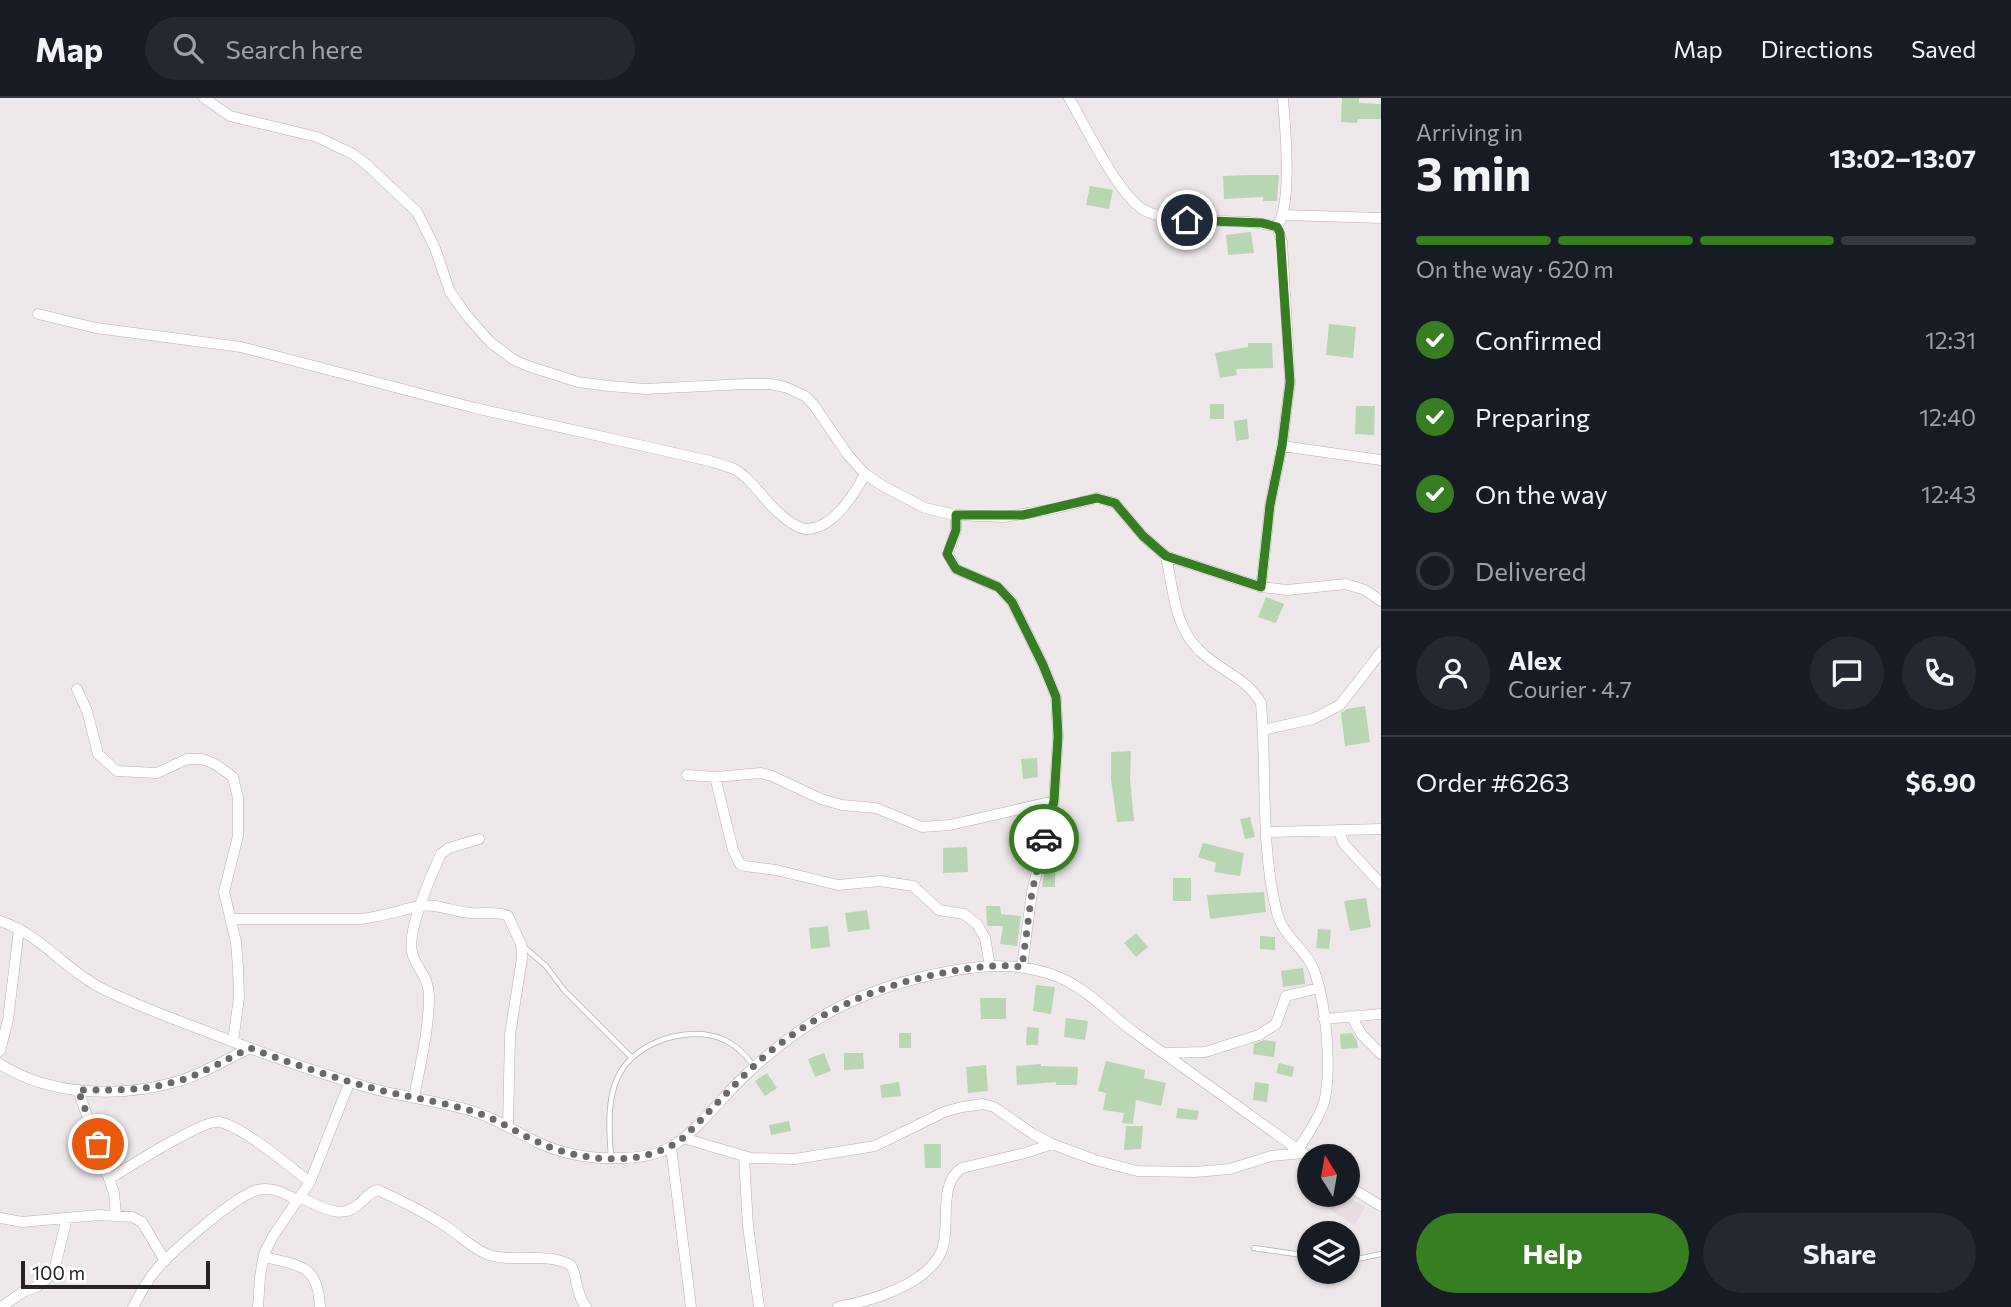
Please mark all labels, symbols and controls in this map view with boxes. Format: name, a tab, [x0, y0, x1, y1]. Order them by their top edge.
search box	[145, 17, 635, 80]
text: Map	[35, 28, 103, 69]
icon: search	[169, 29, 207, 67]
text: Search here	[225, 33, 363, 64]
text: Map	[1673, 34, 1723, 63]
text: Directions	[1761, 34, 1873, 63]
text: Saved	[1911, 34, 1976, 63]
text: Arriving in	[1416, 118, 1523, 146]
text: 13:02–13:07	[1829, 142, 1976, 173]
text: 3 min	[1416, 144, 1531, 200]
pin	[1157, 190, 1217, 250]
icon: home	[1168, 201, 1206, 239]
text: On the way · 620 m	[1416, 255, 1614, 283]
icon: check	[1416, 321, 1454, 359]
text: Confirmed	[1475, 324, 1602, 355]
text: 12:31	[1925, 326, 1976, 354]
icon: check	[1416, 398, 1454, 436]
text: Preparing	[1475, 401, 1590, 432]
text: 12:40	[1919, 403, 1976, 431]
icon: check	[1416, 475, 1454, 513]
text: On the way	[1475, 478, 1608, 509]
text: 12:43	[1921, 480, 1976, 508]
text: Delivered	[1475, 555, 1586, 586]
button: person	[1416, 636, 1490, 710]
button: chat	[1810, 636, 1884, 710]
button: phone	[1902, 636, 1976, 710]
text: Alex	[1508, 644, 1562, 675]
text: Courier · 4.7	[1508, 675, 1632, 703]
text: Order #6263	[1416, 766, 1570, 797]
text: $6.90	[1906, 766, 1976, 797]
courier	[1009, 804, 1079, 874]
icon: car	[1025, 820, 1063, 858]
pin	[68, 1114, 128, 1174]
icon: bag	[79, 1125, 117, 1163]
north arrow	[1297, 1144, 1360, 1208]
map controls	[1297, 1144, 1360, 1284]
button: Help	[1416, 1213, 1689, 1293]
button: Share	[1703, 1213, 1976, 1293]
button: layers	[1297, 1221, 1360, 1284]
scale bar	[21, 1258, 210, 1290]
text: 100 m	[32, 1261, 85, 1284]

